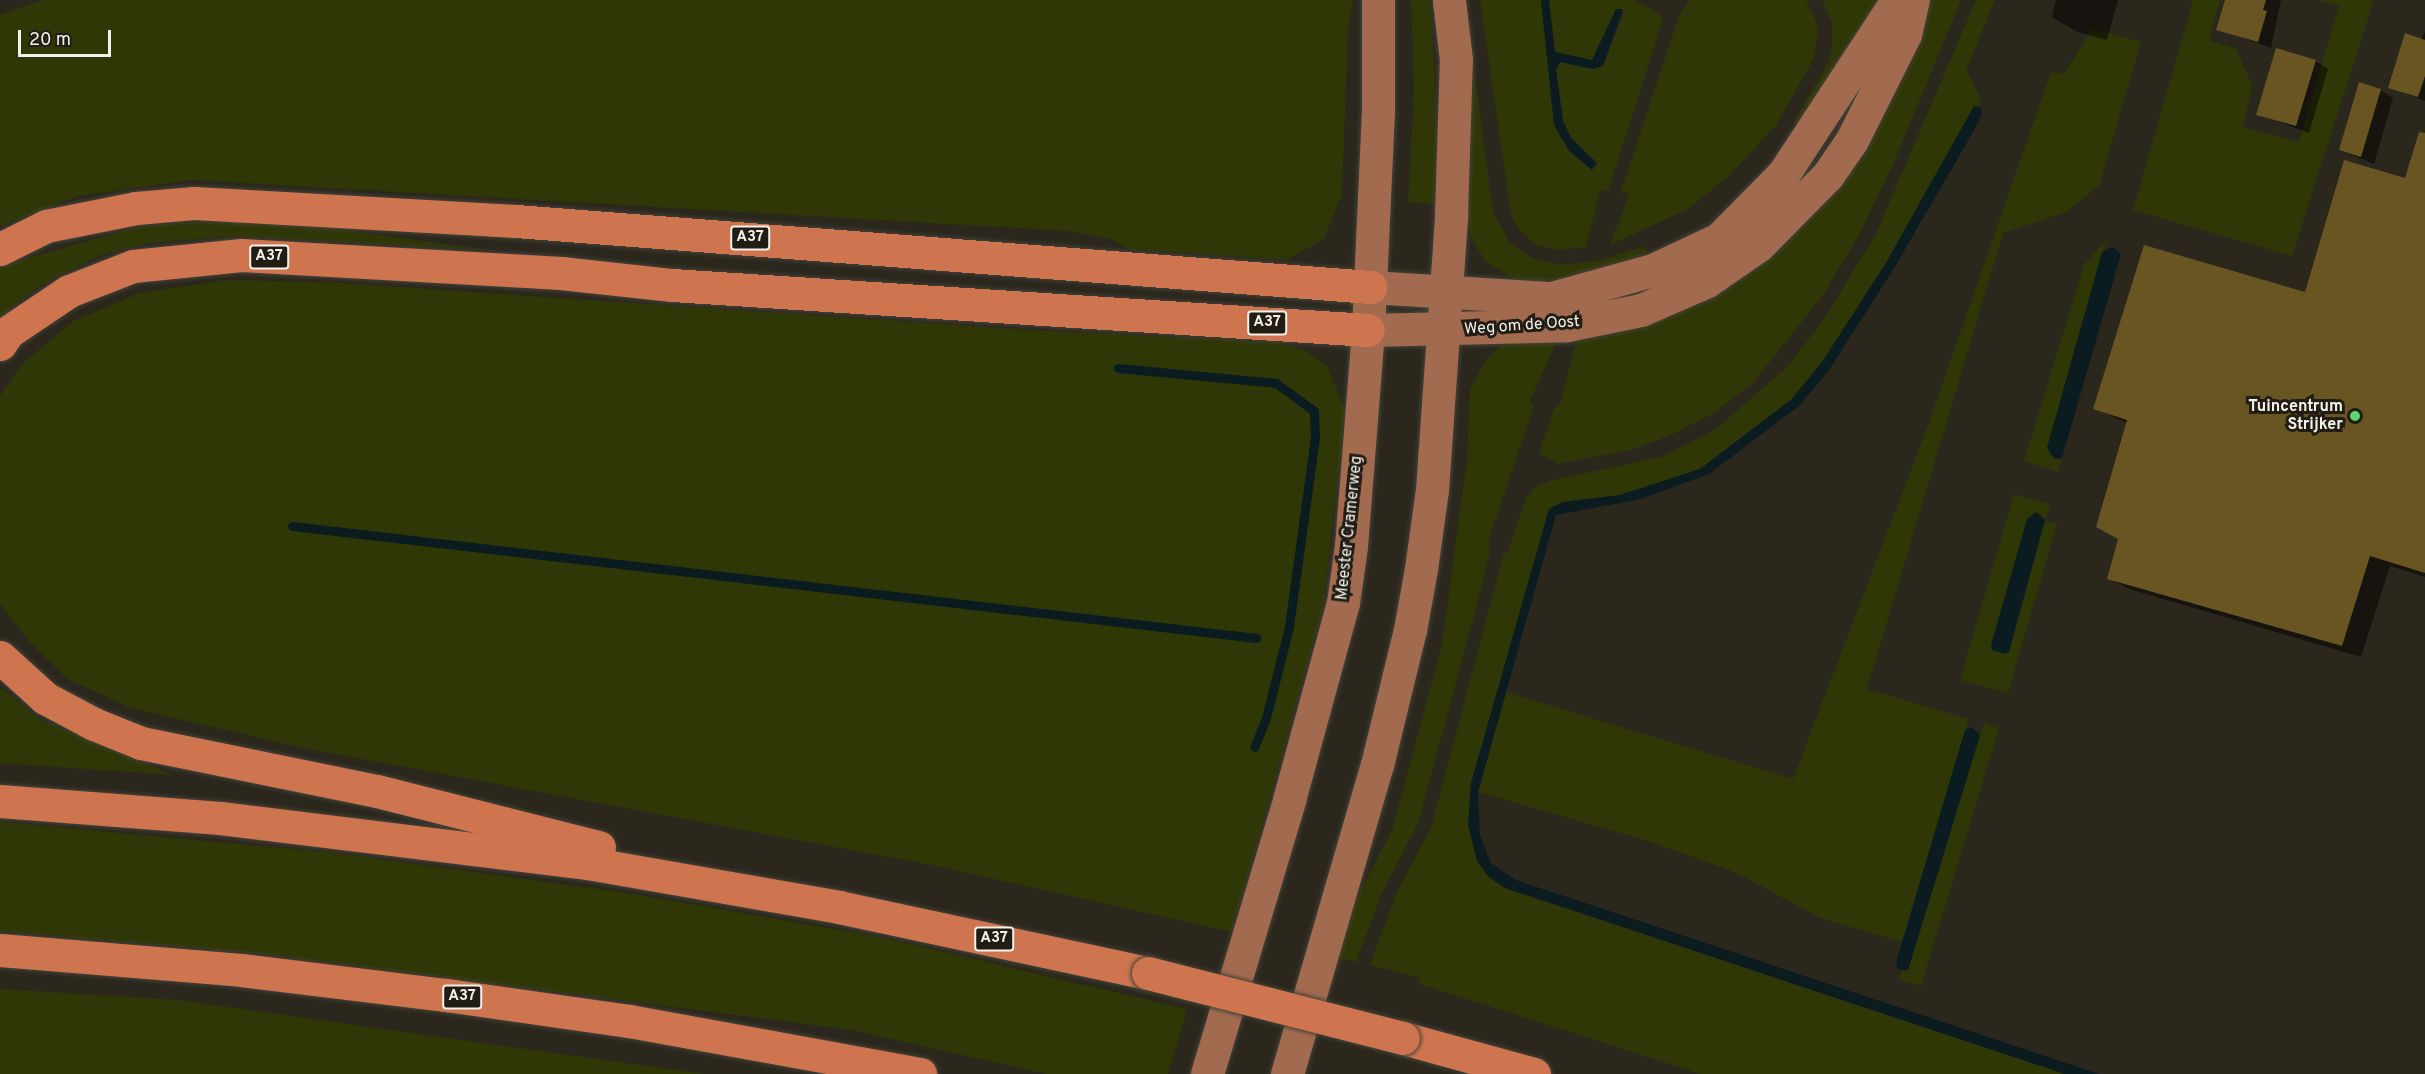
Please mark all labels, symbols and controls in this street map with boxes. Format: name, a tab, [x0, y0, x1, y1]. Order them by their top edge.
scale bar	[21, 18, 114, 56]
text: 20 m	[29, 29, 71, 52]
road number: A37	[729, 226, 771, 250]
road number: A37	[248, 245, 290, 269]
road number: A37	[1246, 311, 1288, 335]
street label: Weg om de Oost	[1463, 312, 1581, 340]
place label: Tuincentrum Strijker	[2248, 397, 2343, 435]
marker: Tuincentrum Strijker	[2348, 409, 2362, 423]
street label: Meester Cramerweg	[1333, 455, 1367, 601]
road number: A37	[973, 927, 1015, 951]
road number: A37	[441, 985, 483, 1009]

